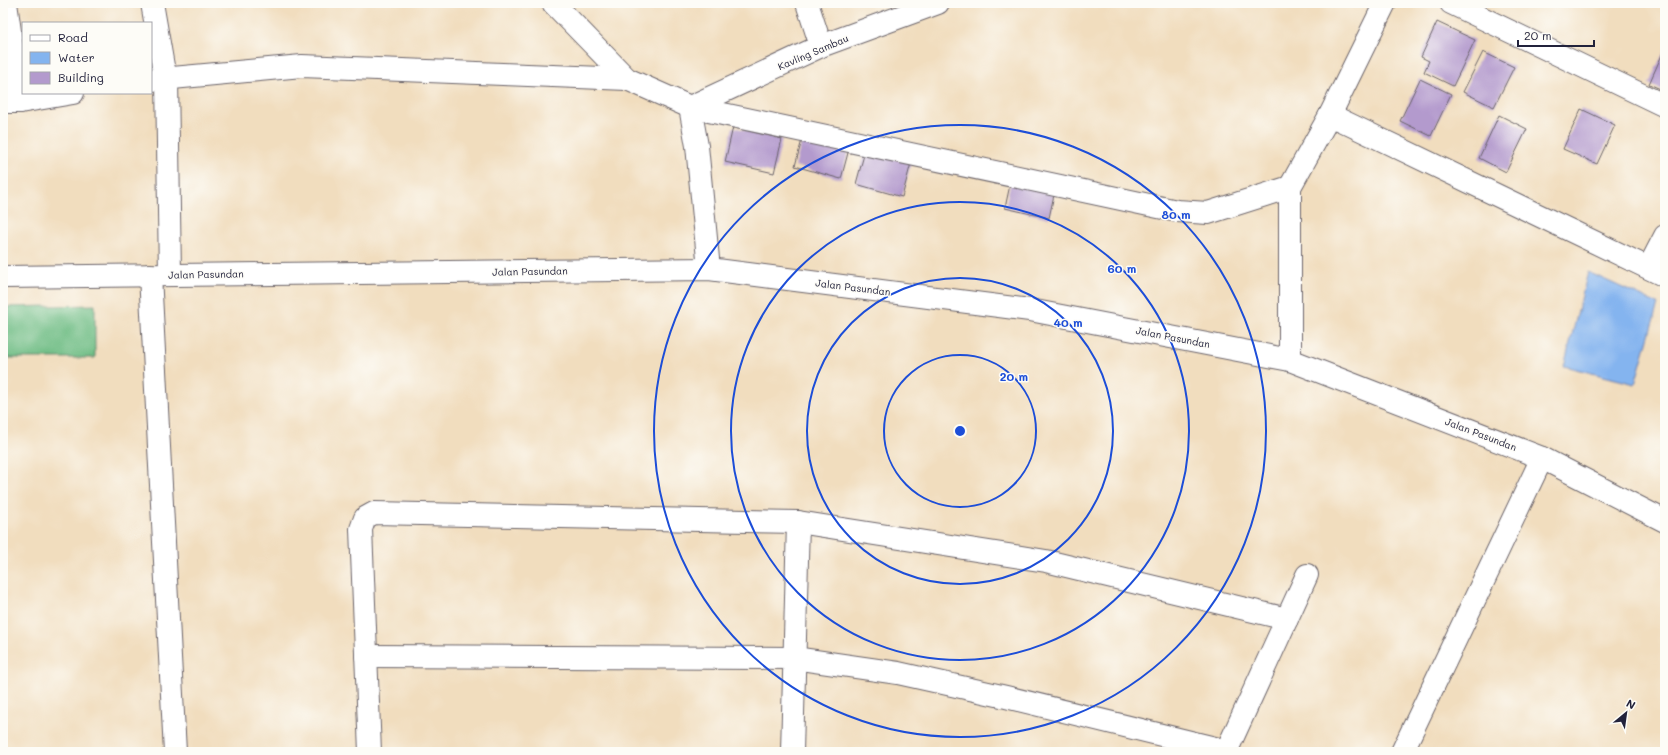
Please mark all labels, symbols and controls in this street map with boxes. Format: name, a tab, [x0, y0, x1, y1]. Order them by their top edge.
legend	[22, 22, 152, 94]
scale bar	[1518, 22, 1594, 48]
text: 20 m	[1524, 27, 1552, 43]
text: Road	[58, 29, 88, 45]
street label: Kavling Sambau	[775, 31, 851, 73]
text: Water	[58, 49, 95, 65]
text: Building	[58, 69, 104, 85]
text: 80 m	[1161, 206, 1191, 222]
text: 60 m	[1108, 260, 1136, 276]
street label: Jalan Pasundan	[492, 263, 568, 279]
street label: Jalan Pasundan	[168, 266, 244, 282]
street label: Jalan Pasundan	[815, 275, 891, 299]
text: 40 m	[1053, 314, 1083, 330]
street label: Jalan Pasundan	[1135, 323, 1211, 351]
text: 20 m	[1000, 368, 1028, 384]
street label: Jalan Pasundan	[1443, 414, 1519, 454]
centre of rings	[953, 424, 967, 438]
north arrow	[1606, 693, 1646, 733]
text: N	[1624, 695, 1638, 712]

